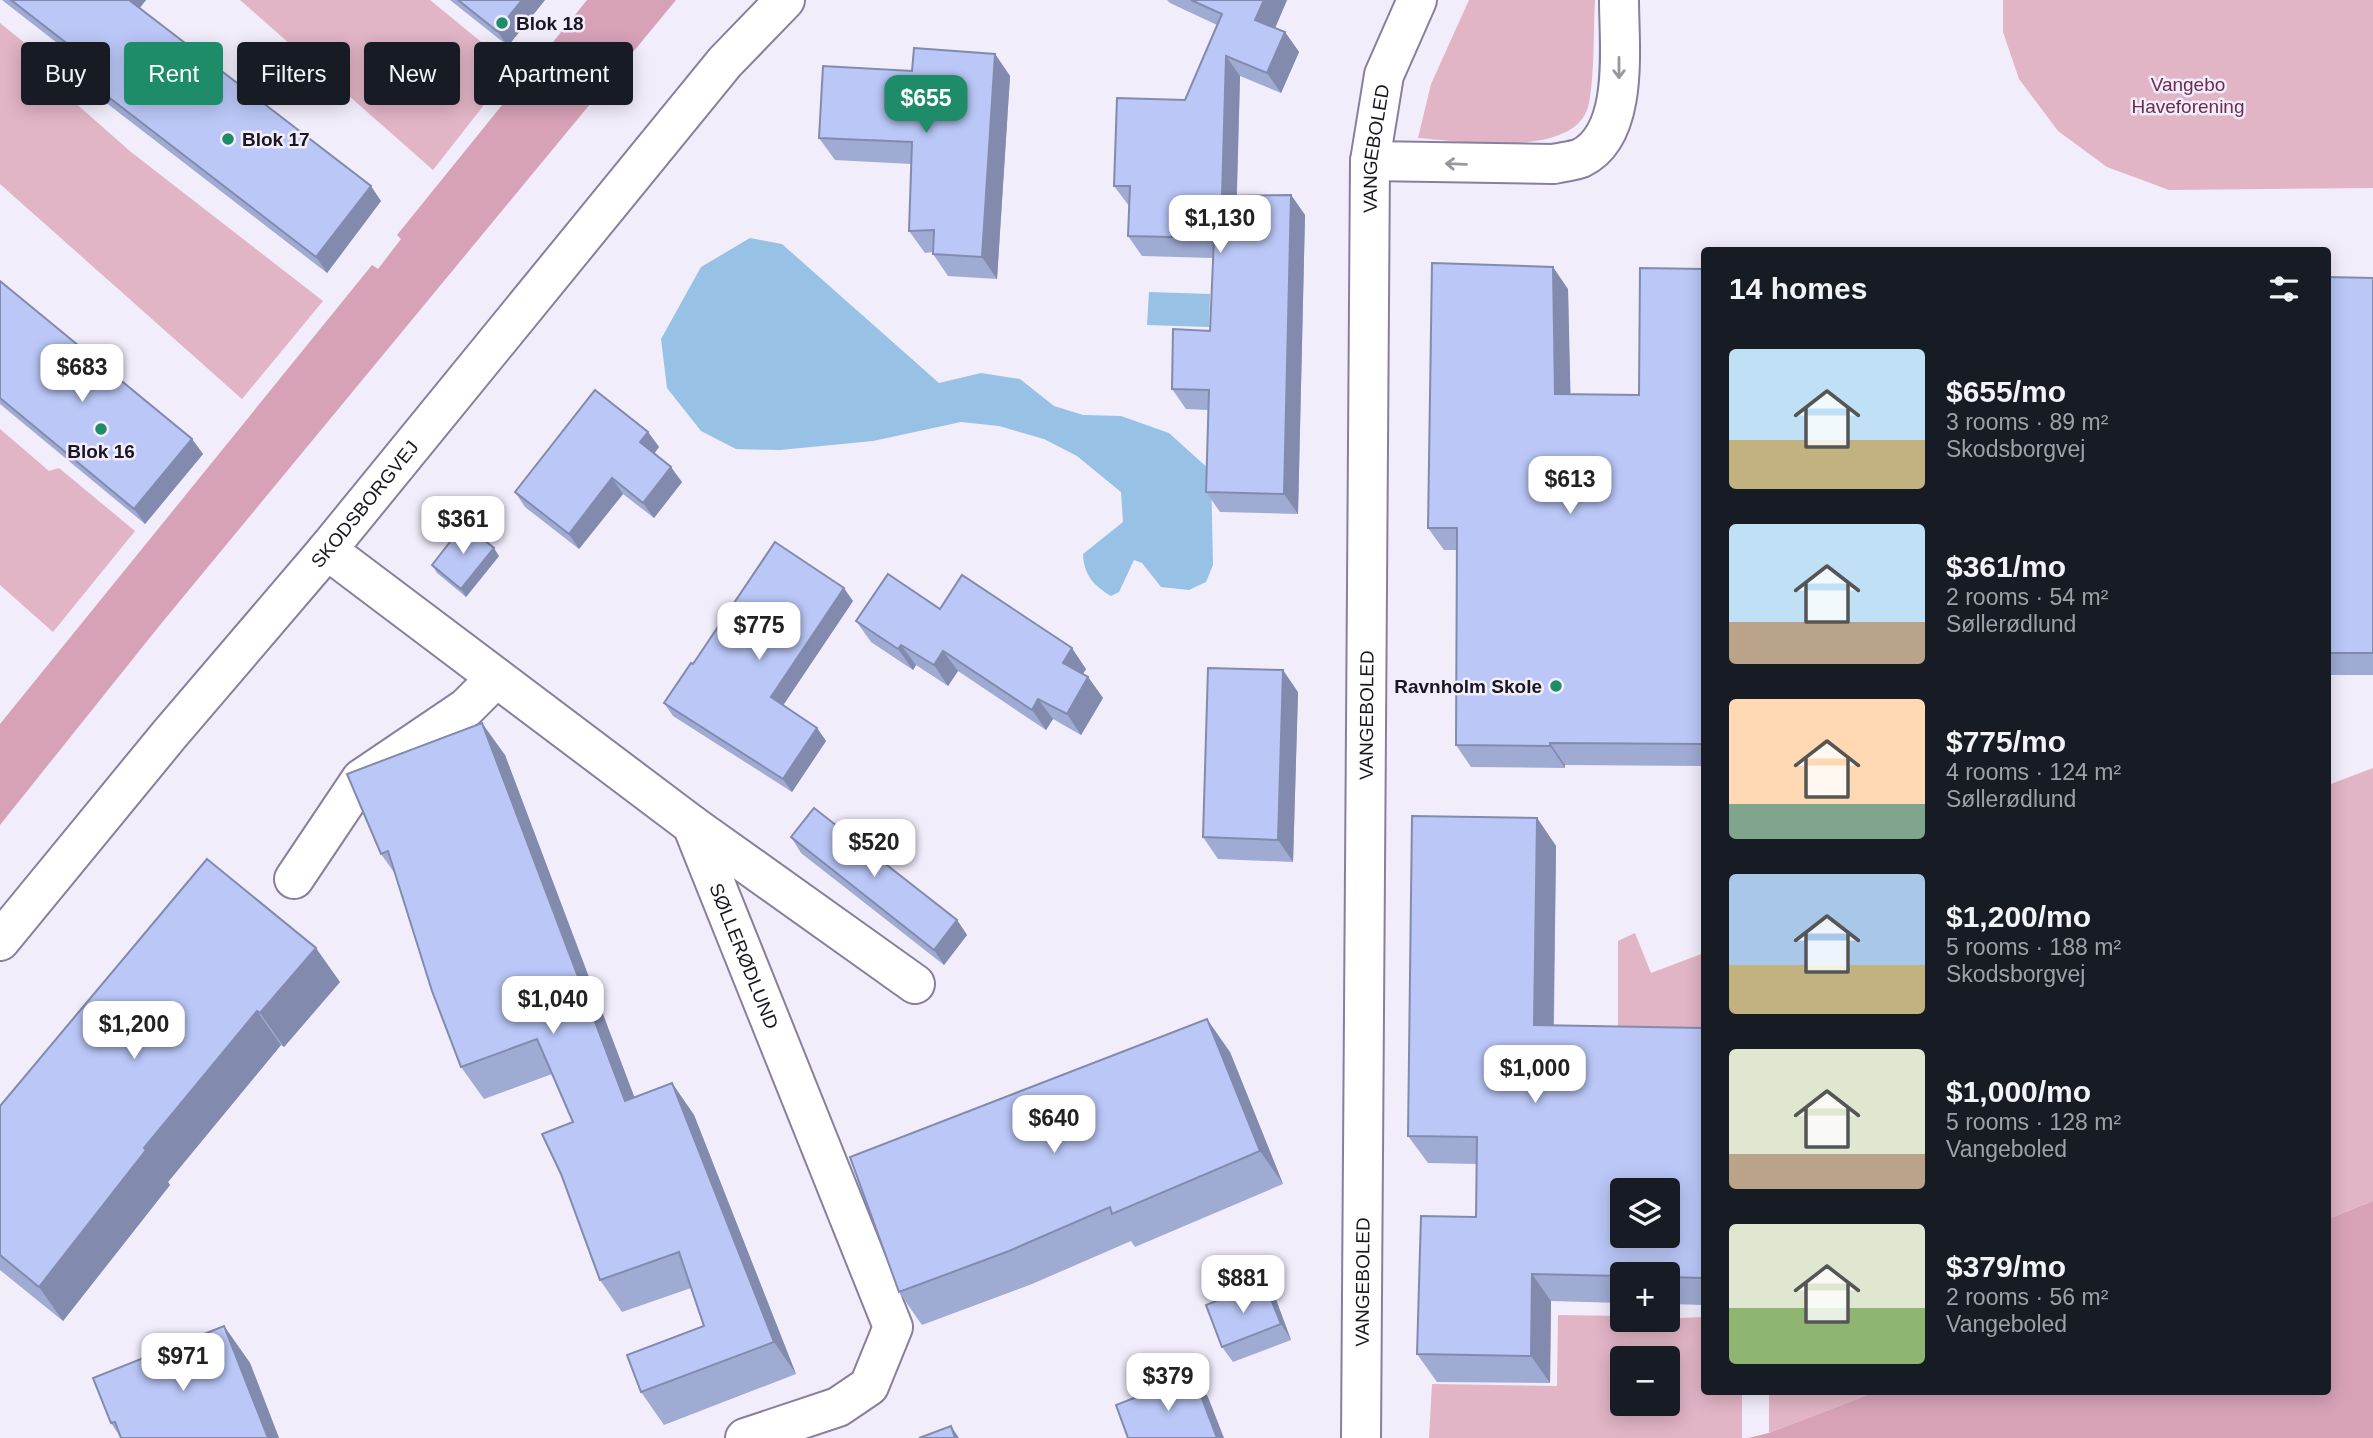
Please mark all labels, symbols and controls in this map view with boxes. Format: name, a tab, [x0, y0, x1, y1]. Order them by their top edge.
place label: Blok 18	[516, 13, 584, 34]
marker: Blok 18	[494, 15, 510, 31]
chip: Buy	[21, 42, 110, 105]
chip: Rent	[124, 42, 223, 105]
chip: Filters	[237, 42, 350, 105]
chip: New	[364, 42, 460, 105]
chip: Apartment	[474, 42, 633, 105]
one-way arrow	[1612, 56, 1626, 79]
park label: Vangebo Haveforening	[2131, 74, 2245, 117]
pin: $655	[885, 76, 967, 135]
street label: VANGEBOLED	[1360, 83, 1393, 213]
text: $655	[900, 85, 952, 111]
place label: Blok 17	[242, 129, 310, 150]
marker: Blok 17	[220, 131, 236, 147]
one-way arrow	[1445, 157, 1468, 170]
pin: $1,130	[1163, 196, 1277, 255]
text: $1,130	[1185, 205, 1255, 231]
icon: filters	[2265, 270, 2303, 308]
text: 14 homes	[1729, 272, 1867, 305]
pin: $683	[41, 344, 123, 404]
text: $683	[56, 354, 108, 380]
text: $655/mo	[1946, 375, 2066, 408]
icon: home	[1785, 377, 1869, 461]
text: 3 rooms · 89 m²	[1946, 409, 2108, 435]
marker: Blok 16	[93, 421, 109, 437]
text: Skodsborgvej	[1946, 436, 2085, 462]
street label: SKODSBORGVEJ	[307, 437, 423, 572]
place label: Blok 16	[67, 441, 135, 462]
pin: $613	[1529, 456, 1611, 516]
text: $613	[1544, 466, 1596, 492]
pin: $361	[422, 496, 504, 556]
text: $361	[437, 506, 489, 532]
text: $361/mo	[1946, 550, 2066, 583]
icon: home	[1785, 552, 1869, 636]
text: 2 rooms · 54 m²	[1946, 584, 2108, 610]
pin: $775	[718, 602, 800, 662]
text: Søllerødlund	[1946, 611, 2076, 637]
text: $775	[733, 612, 785, 638]
street label: VANGEBOLED	[1356, 650, 1378, 780]
place label: Ravnholm Skole	[1394, 676, 1542, 697]
marker: Ravnholm Skole	[1548, 678, 1564, 694]
text: $775/mo	[1946, 725, 2066, 758]
icon: home	[1785, 727, 1869, 811]
text: 4 rooms · 124 m²	[1946, 759, 2121, 785]
text: Søllerødlund	[1946, 786, 2076, 812]
pin: $520	[833, 820, 915, 879]
text: $520	[848, 829, 900, 855]
street label: SØLLERØDLUND	[705, 880, 783, 1032]
text: $1,200/mo	[1946, 900, 2091, 933]
icon: home	[1785, 902, 1869, 986]
text: 5 rooms · 188 m²	[1946, 934, 2121, 960]
text: Skodsborgvej	[1946, 961, 2085, 987]
pin: $1,040	[496, 976, 610, 1036]
text: $1,040	[518, 986, 588, 1012]
pin: $1,200	[77, 1002, 191, 1061]
text: $1,200	[99, 1011, 169, 1037]
pin: $1,000	[1478, 1046, 1592, 1105]
text: $1,000	[1500, 1055, 1570, 1081]
text: $1,000/mo	[1946, 1075, 2091, 1108]
icon: home	[1785, 1077, 1869, 1161]
pin: $640	[1013, 1096, 1095, 1155]
text: $640	[1028, 1105, 1080, 1131]
text: 5 rooms · 128 m²	[1946, 1109, 2121, 1135]
text: Vangeboled	[1946, 1136, 2067, 1162]
map controls	[1610, 1178, 1680, 1416]
button: layers	[1610, 1178, 1680, 1248]
street label: VANGEBOLED	[1352, 1217, 1374, 1347]
text: $379/mo	[1946, 1250, 2066, 1283]
icon: home	[1785, 1252, 1869, 1336]
pin: $881	[1202, 1256, 1284, 1315]
button: +	[1610, 1262, 1680, 1332]
text: $881	[1217, 1265, 1269, 1291]
text: 2 rooms · 56 m²	[1946, 1284, 2108, 1310]
text: Vangeboled	[1946, 1311, 2067, 1337]
pin: $971	[142, 1334, 224, 1393]
text: $971	[157, 1343, 209, 1369]
button: −	[1610, 1346, 1680, 1416]
pin: $379	[1127, 1354, 1209, 1413]
text: $379	[1142, 1363, 1194, 1389]

